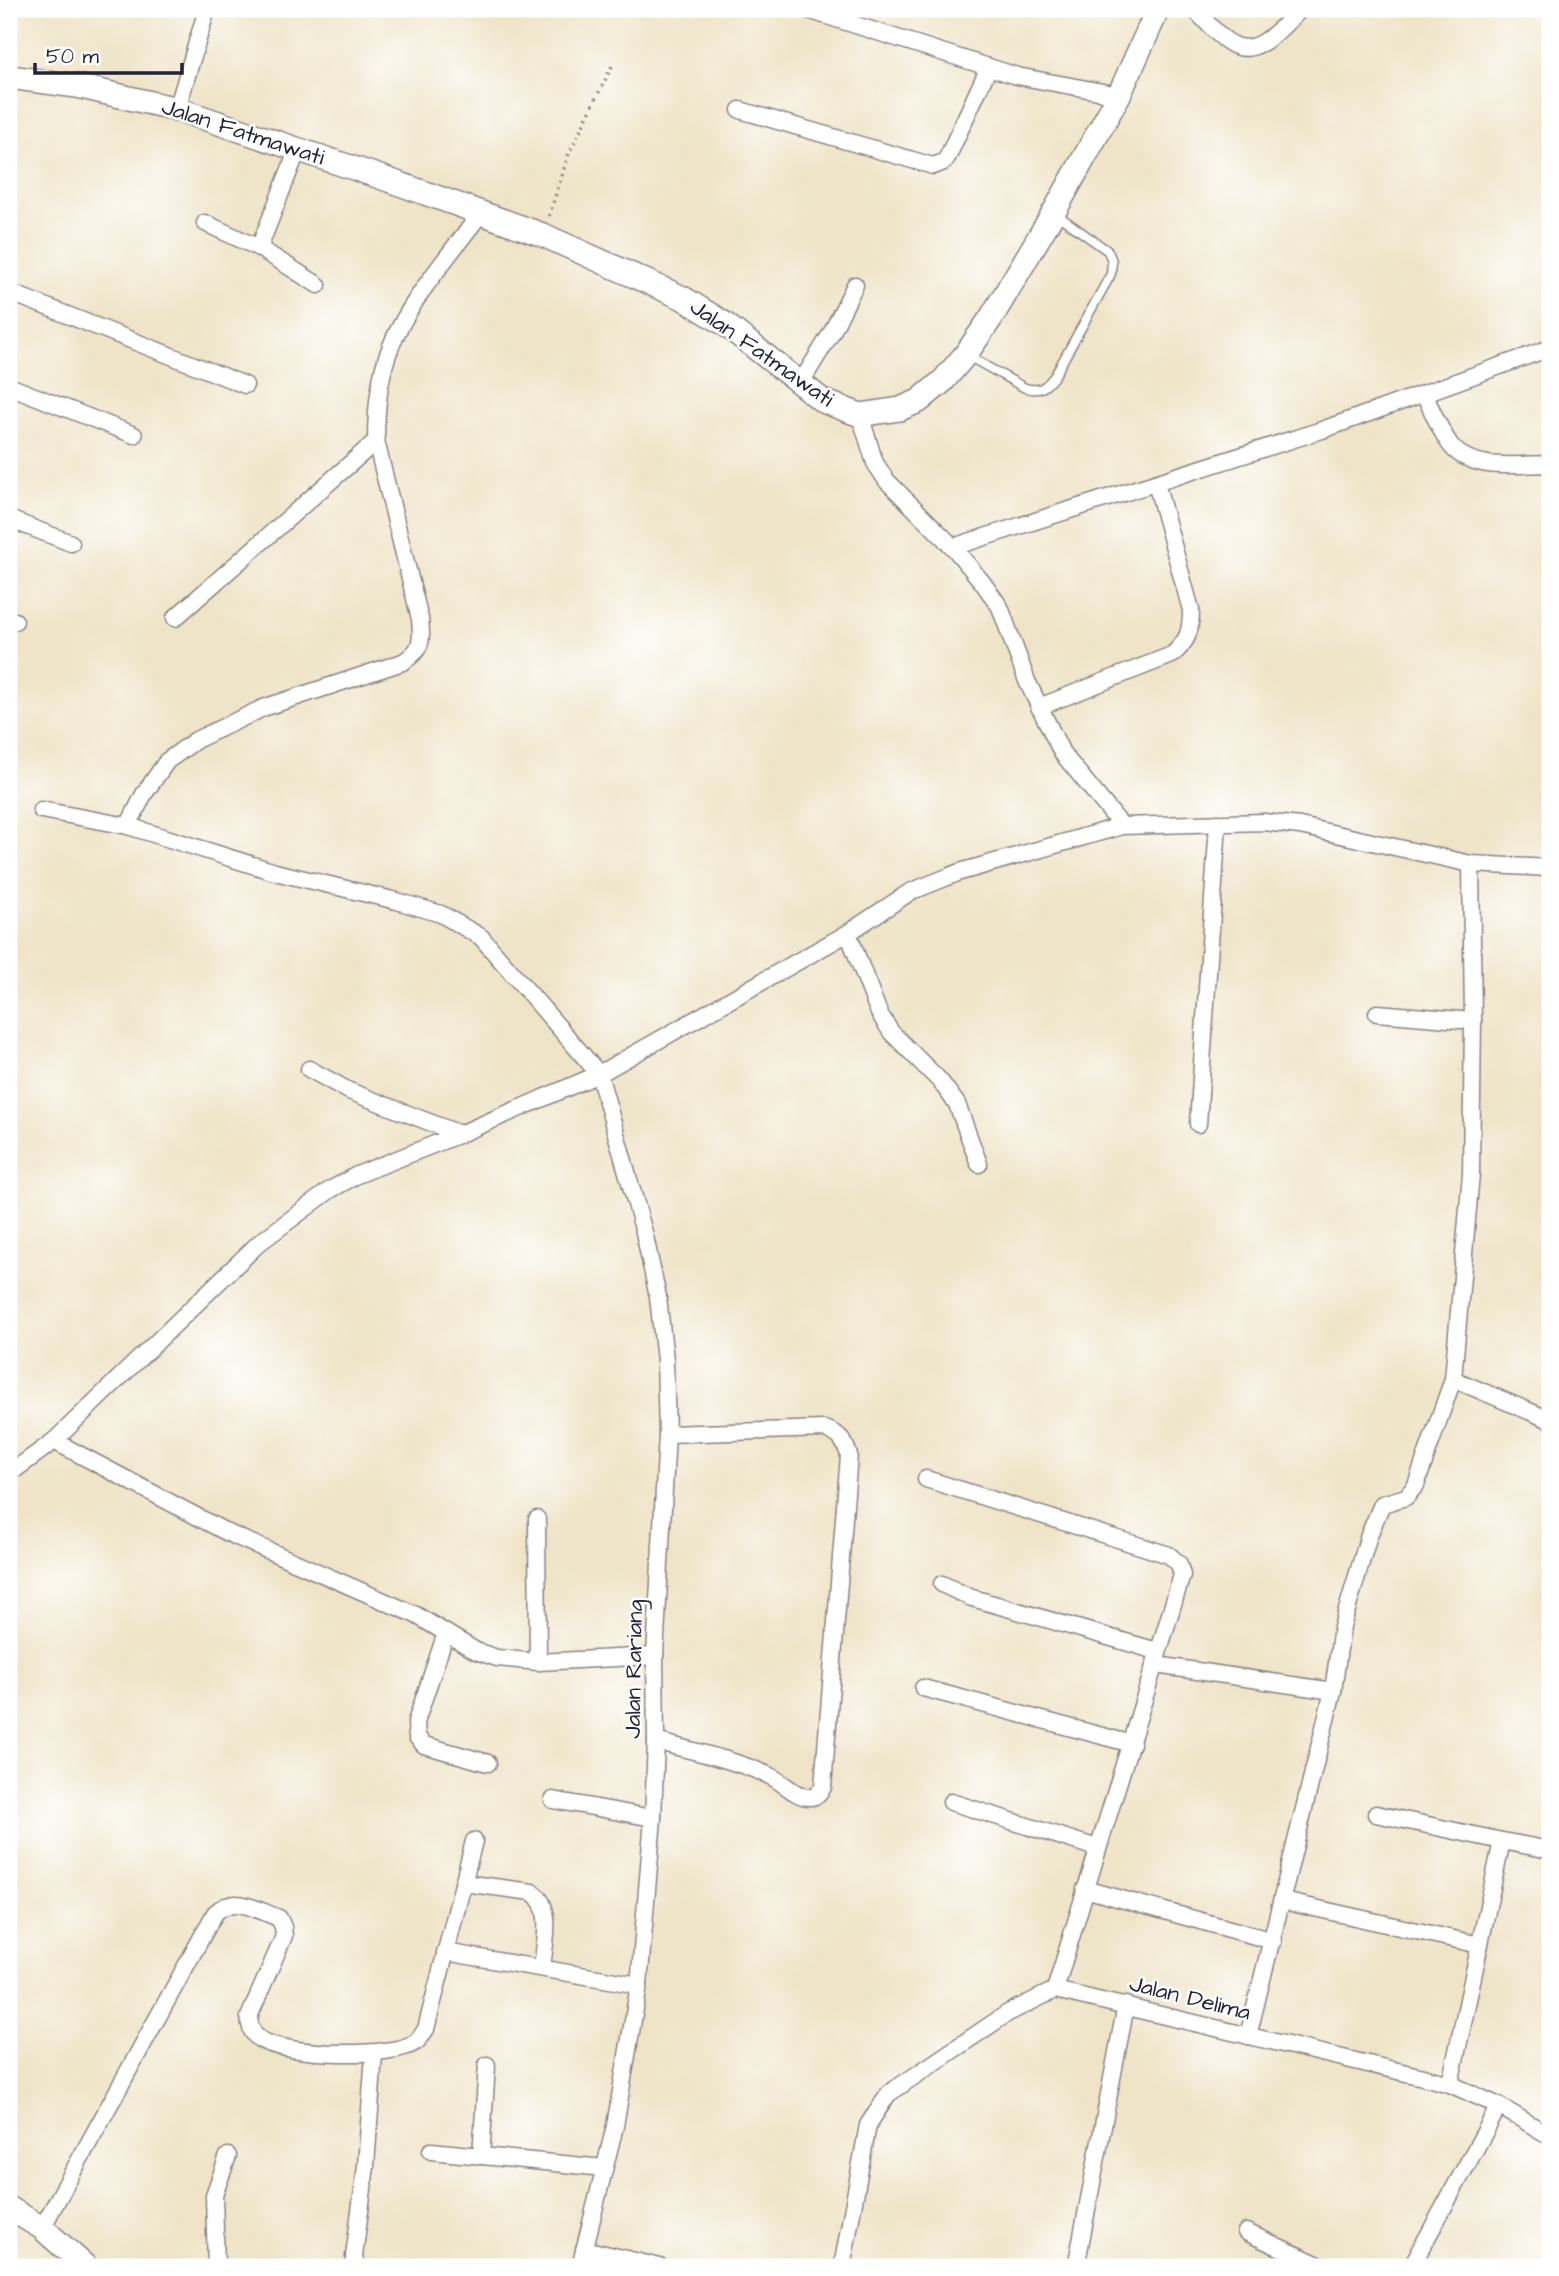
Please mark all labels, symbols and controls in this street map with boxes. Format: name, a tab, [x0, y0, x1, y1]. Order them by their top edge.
scale bar	[35, 32, 182, 76]
text: 50 m	[46, 42, 100, 71]
street label: Jalan Fatmawati	[157, 91, 329, 174]
street label: Jalan Fatmawati	[683, 291, 841, 415]
street label: Jalan Rariang	[617, 1599, 652, 1739]
street label: Jalan Delima	[1126, 1967, 1254, 2029]

